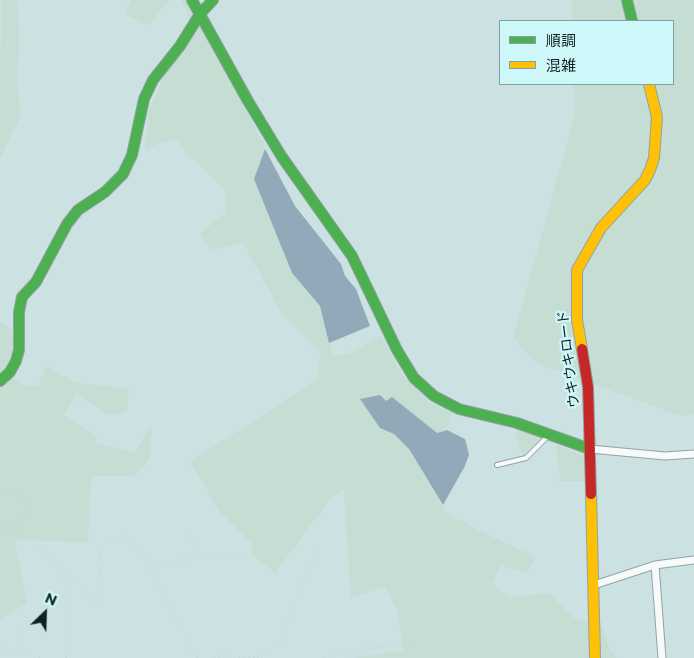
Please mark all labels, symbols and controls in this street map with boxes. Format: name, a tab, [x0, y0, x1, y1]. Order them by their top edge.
legend	[499, 20, 674, 85]
text: 順調	[546, 31, 576, 50]
text: 混雑	[546, 56, 576, 75]
street label: ウキウキロード	[555, 309, 583, 409]
north arrow	[20, 588, 70, 638]
text: N	[42, 589, 60, 610]

